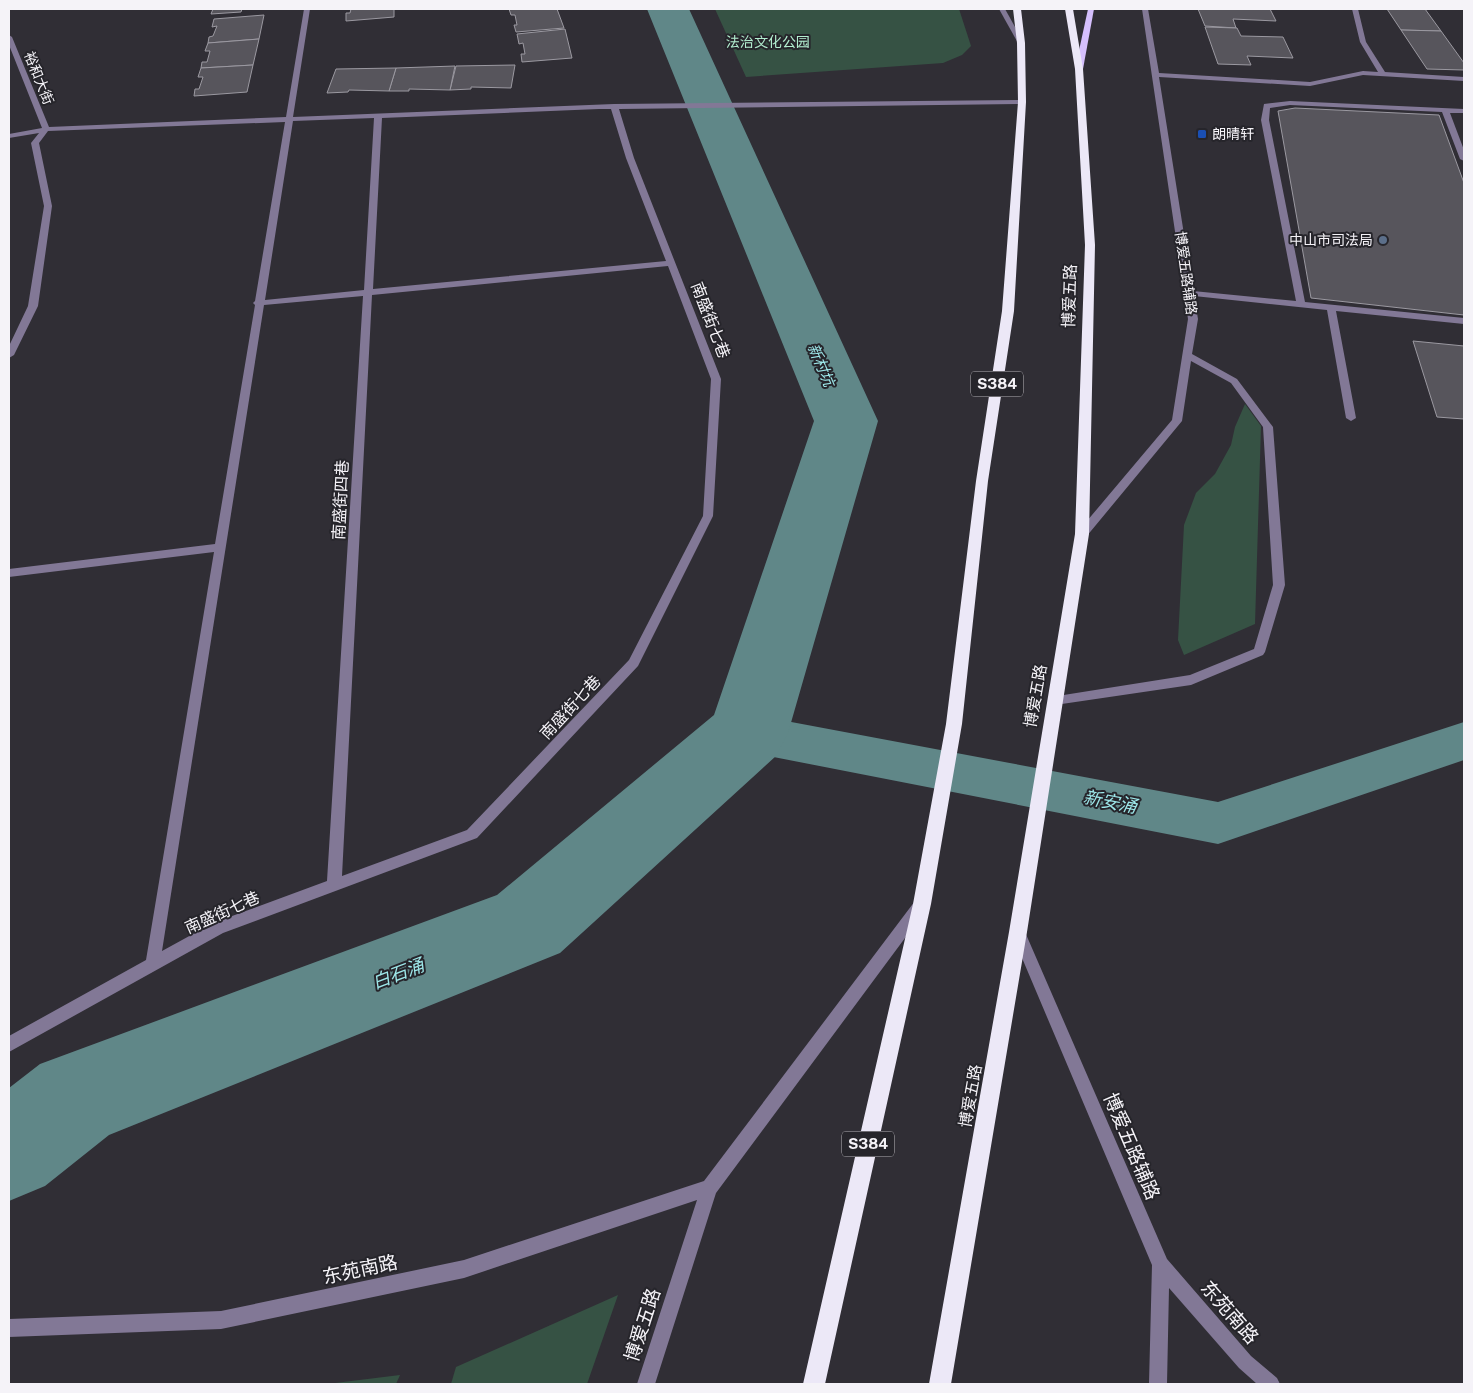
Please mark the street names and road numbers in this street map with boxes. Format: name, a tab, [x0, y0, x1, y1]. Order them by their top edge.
street label: 裕和大街	[21, 49, 57, 107]
street label: 博爱五路辅路	[1172, 230, 1200, 316]
street label: 博爱五路	[1059, 264, 1080, 328]
street label: 南盛街七巷	[687, 279, 734, 361]
road number: S384	[971, 372, 1023, 396]
street label: 南盛街四巷	[329, 460, 352, 540]
street label: 博爱五路	[1021, 663, 1050, 729]
street label: 南盛街七巷	[536, 672, 605, 743]
street label: 南盛街七巷	[182, 888, 263, 937]
street label: 博爱五路	[956, 1063, 985, 1129]
street label: 博爱五路辅路	[1100, 1089, 1164, 1203]
road number: S384	[842, 1132, 894, 1156]
street label: 东苑南路	[321, 1250, 399, 1288]
street label: 东苑南路	[1197, 1276, 1263, 1348]
street label: 博爱五路	[620, 1285, 664, 1365]

